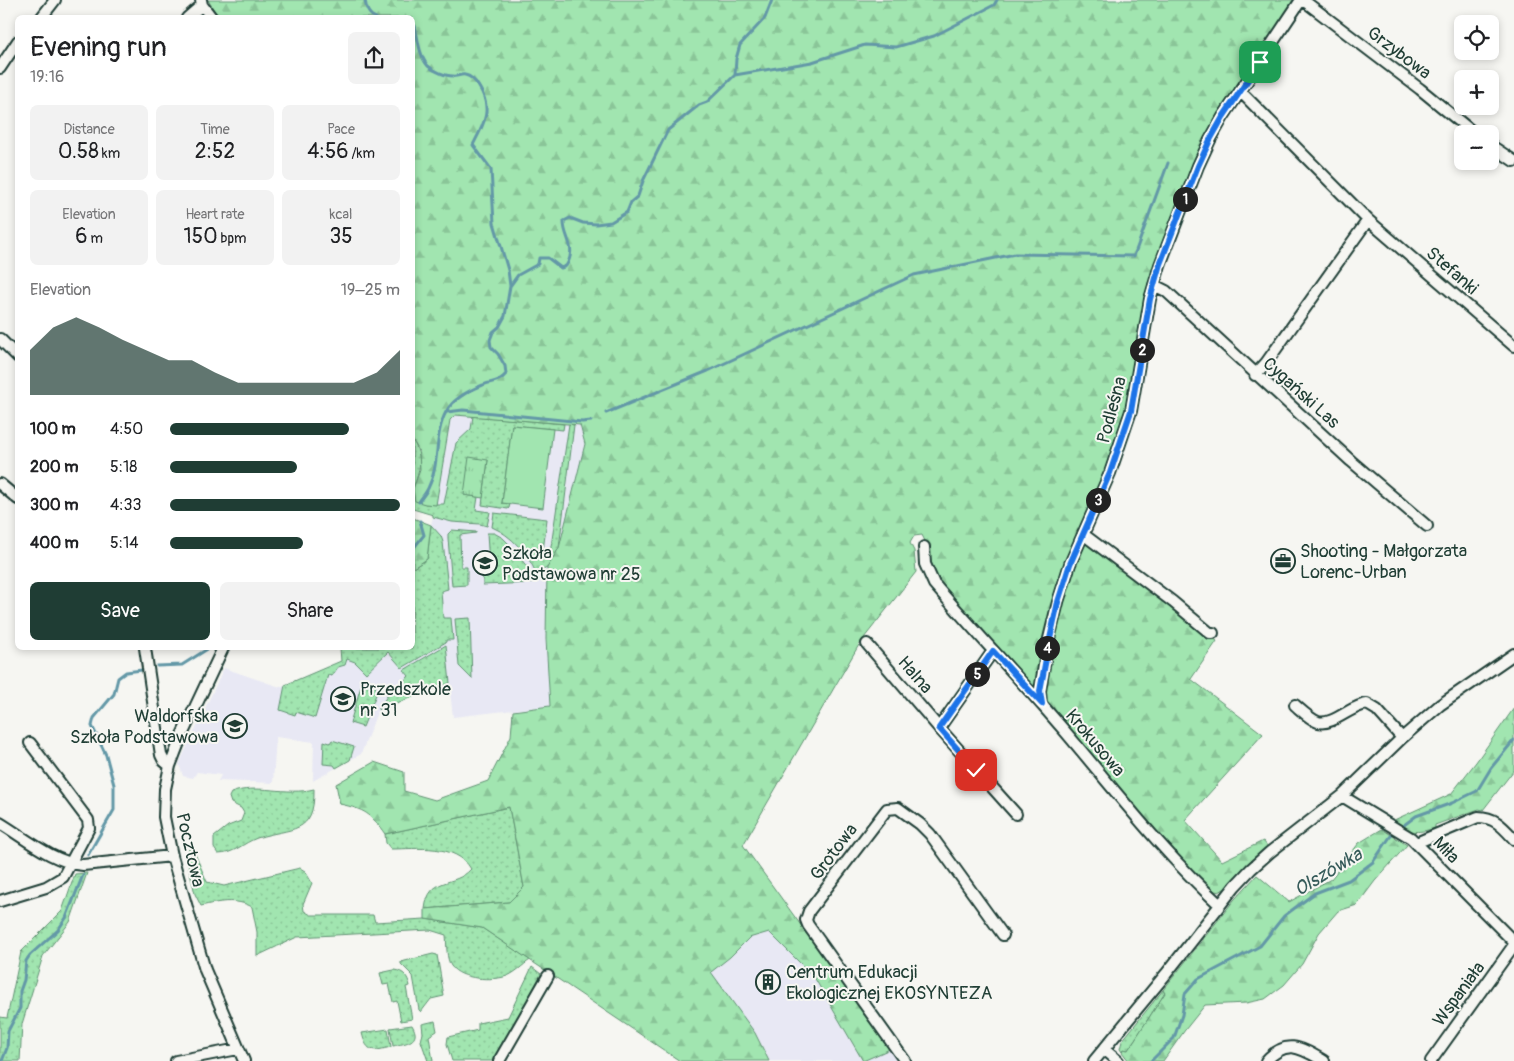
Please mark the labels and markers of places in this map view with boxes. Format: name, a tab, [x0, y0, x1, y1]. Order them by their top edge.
pin	[1239, 41, 1281, 83]
pin: 1	[1172, 186, 1198, 212]
pin: 2	[1130, 338, 1154, 362]
pin: 3	[1086, 488, 1110, 512]
place label: Shooting - Małgorzata Lorenc-Urban	[1300, 540, 1467, 584]
place label: Szkoła Podstawowa nr 25	[502, 542, 641, 586]
office icon: Shooting - Małgorzata Lorenc-Urban	[1270, 548, 1296, 574]
school or university icon: Szkoła Podstawowa nr 25	[472, 550, 498, 576]
pin: 4	[1034, 636, 1060, 660]
pin: 5	[964, 662, 990, 686]
place label: Przedszkole nr 31	[360, 678, 451, 722]
school or university icon: Przedszkole nr 31	[330, 686, 356, 712]
place label: Waldorfska Szkoła Podstawowa	[70, 705, 218, 749]
school or university icon: Waldorfska Szkoła Podstawowa	[222, 713, 248, 739]
pin	[955, 749, 997, 791]
place label: Centrum Edukacji Ekologicznej EKOSYNTEZA	[786, 961, 993, 1005]
building icon: Centrum Edukacji Ekologicznej EKOSYNTEZA	[755, 969, 781, 995]

